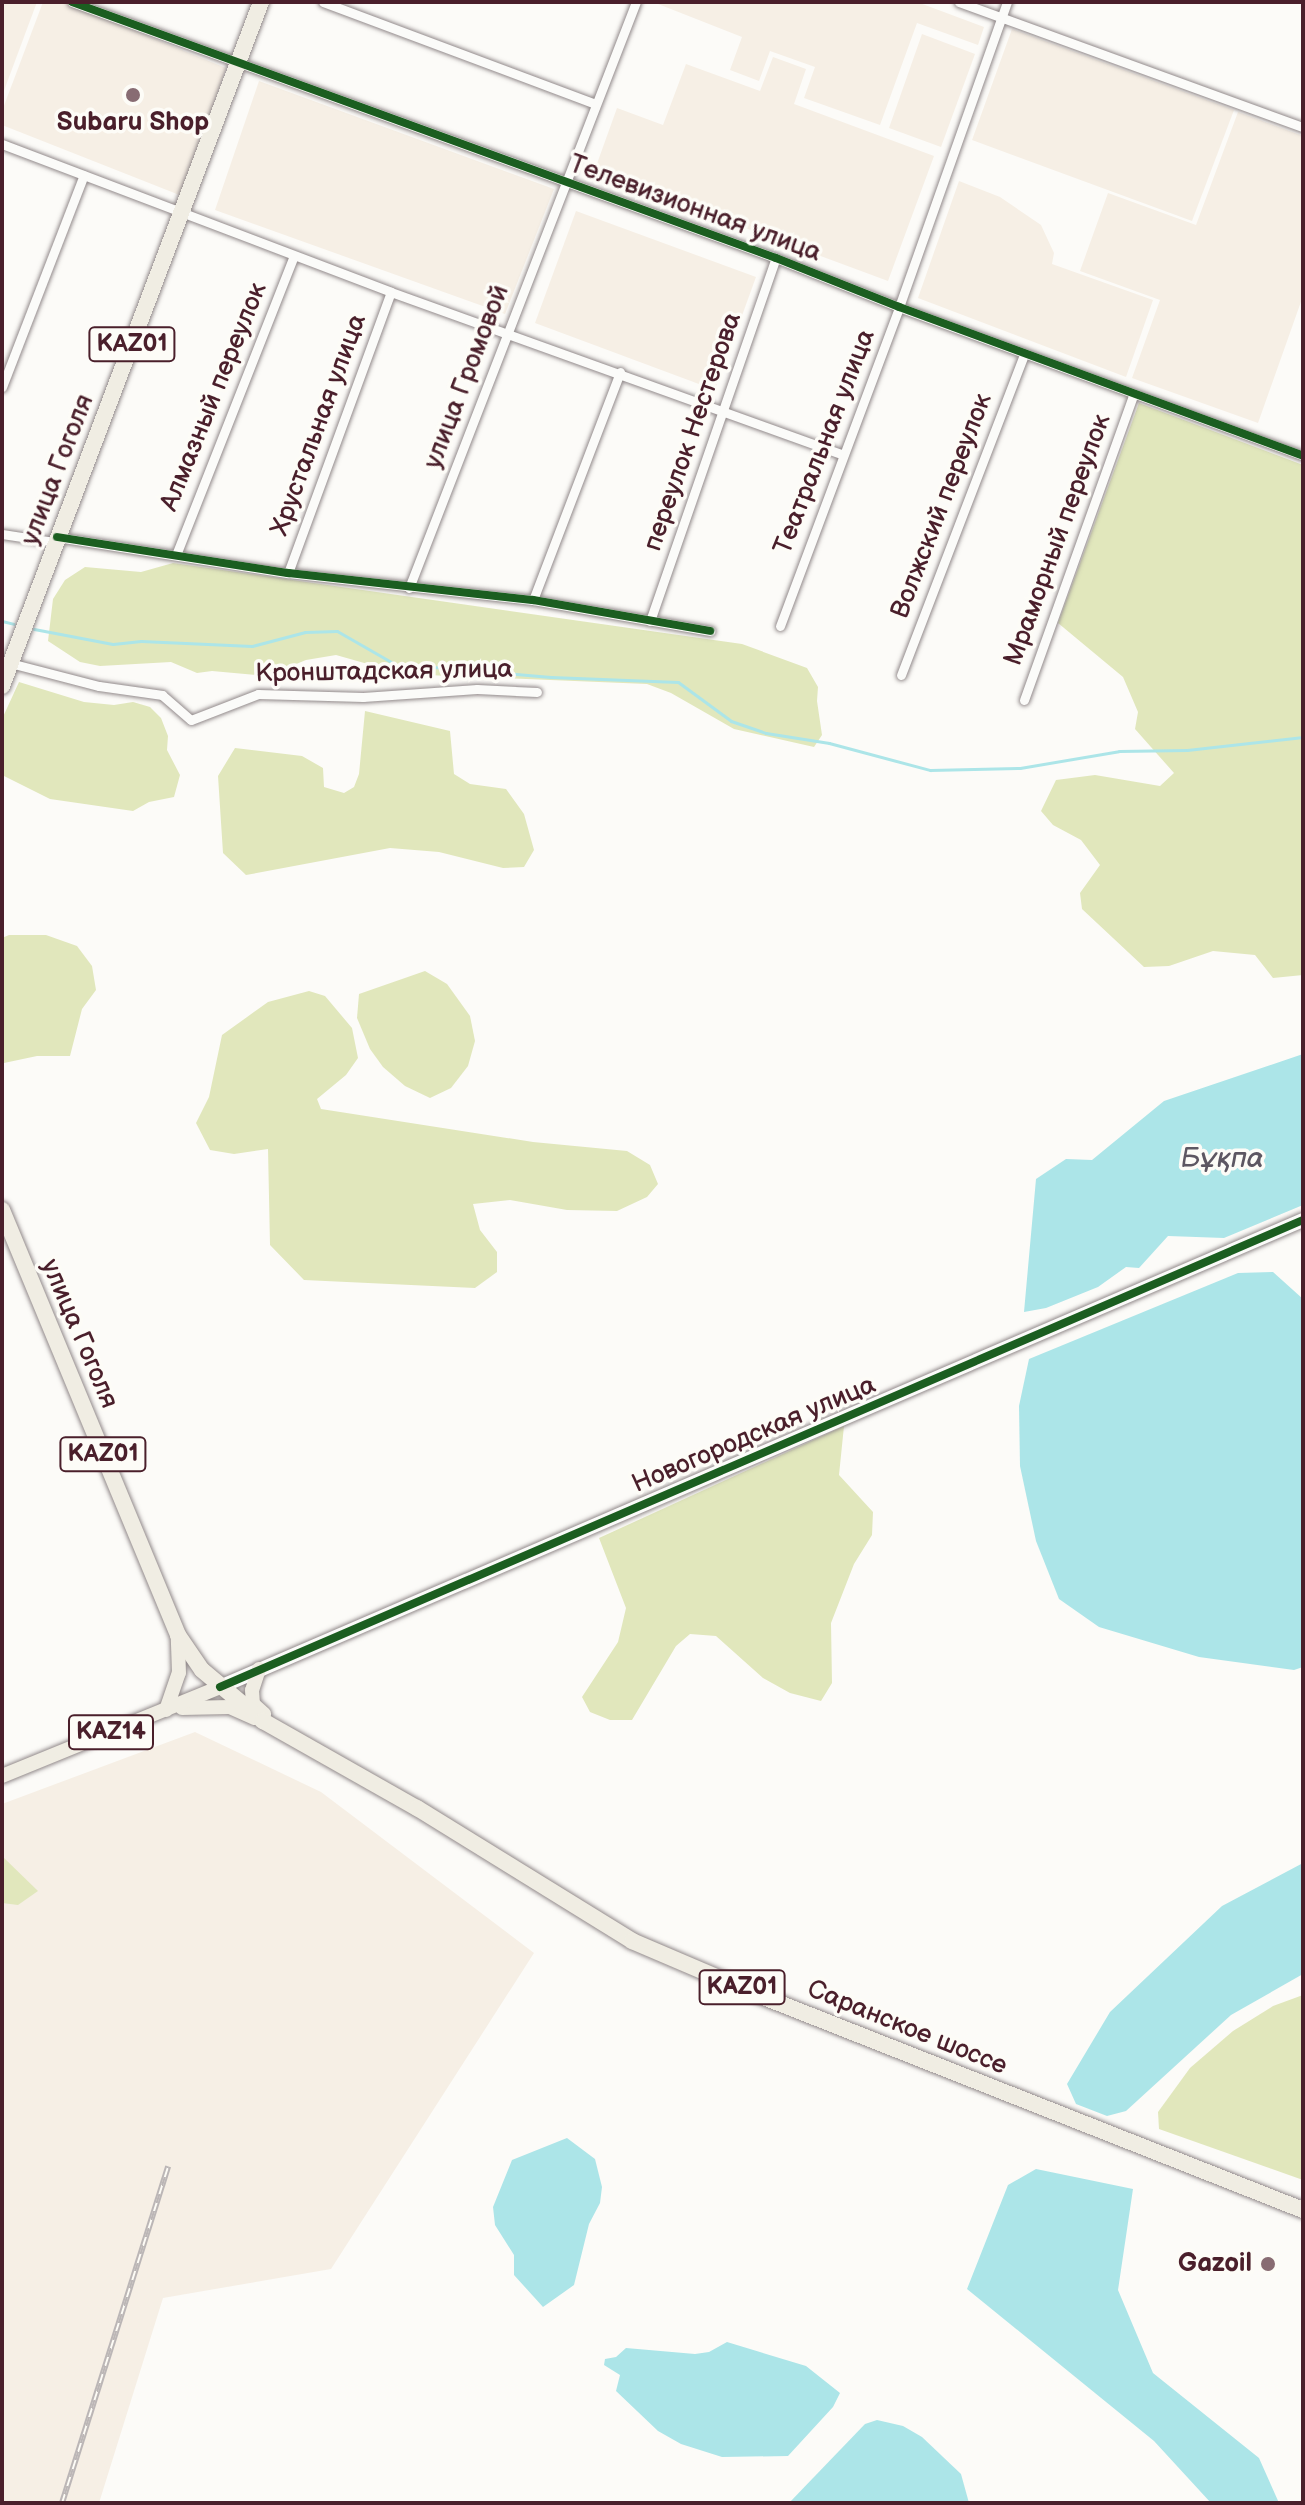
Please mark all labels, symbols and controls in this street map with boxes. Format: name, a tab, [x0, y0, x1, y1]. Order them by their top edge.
marker: Subaru Shop	[124, 86, 142, 104]
place label: Subaru Shop	[57, 107, 209, 139]
street label: Телевизионная улица	[565, 149, 825, 269]
street label: Алмазный переулок	[154, 278, 274, 516]
street label: улица Громовой	[418, 281, 516, 473]
street label: переулок Нестерова	[638, 309, 748, 555]
street label: Хрустальная улица	[264, 310, 374, 540]
road number: KАZ01	[88, 324, 176, 364]
street label: Театральная улица	[768, 325, 882, 559]
street label: Волжский переулок	[885, 389, 999, 623]
street label: улица Гоголя	[15, 390, 101, 550]
street label: Мраморный переулок	[998, 410, 1118, 670]
street label: Кронштадская улица	[255, 654, 513, 690]
water label: Бұқпа	[1180, 1142, 1264, 1176]
street label: улица Гоголя	[34, 1255, 124, 1413]
street label: Новогородская улица	[628, 1370, 880, 1500]
road number: KАZ01	[59, 1434, 147, 1474]
road number: KAZ14	[67, 1712, 155, 1752]
road number: KAZ01	[698, 1967, 786, 2007]
street label: Саранское шоссе	[803, 1974, 1011, 2082]
place label: Gazoil	[1178, 2248, 1252, 2280]
marker: Gazoil	[1259, 2255, 1277, 2273]

